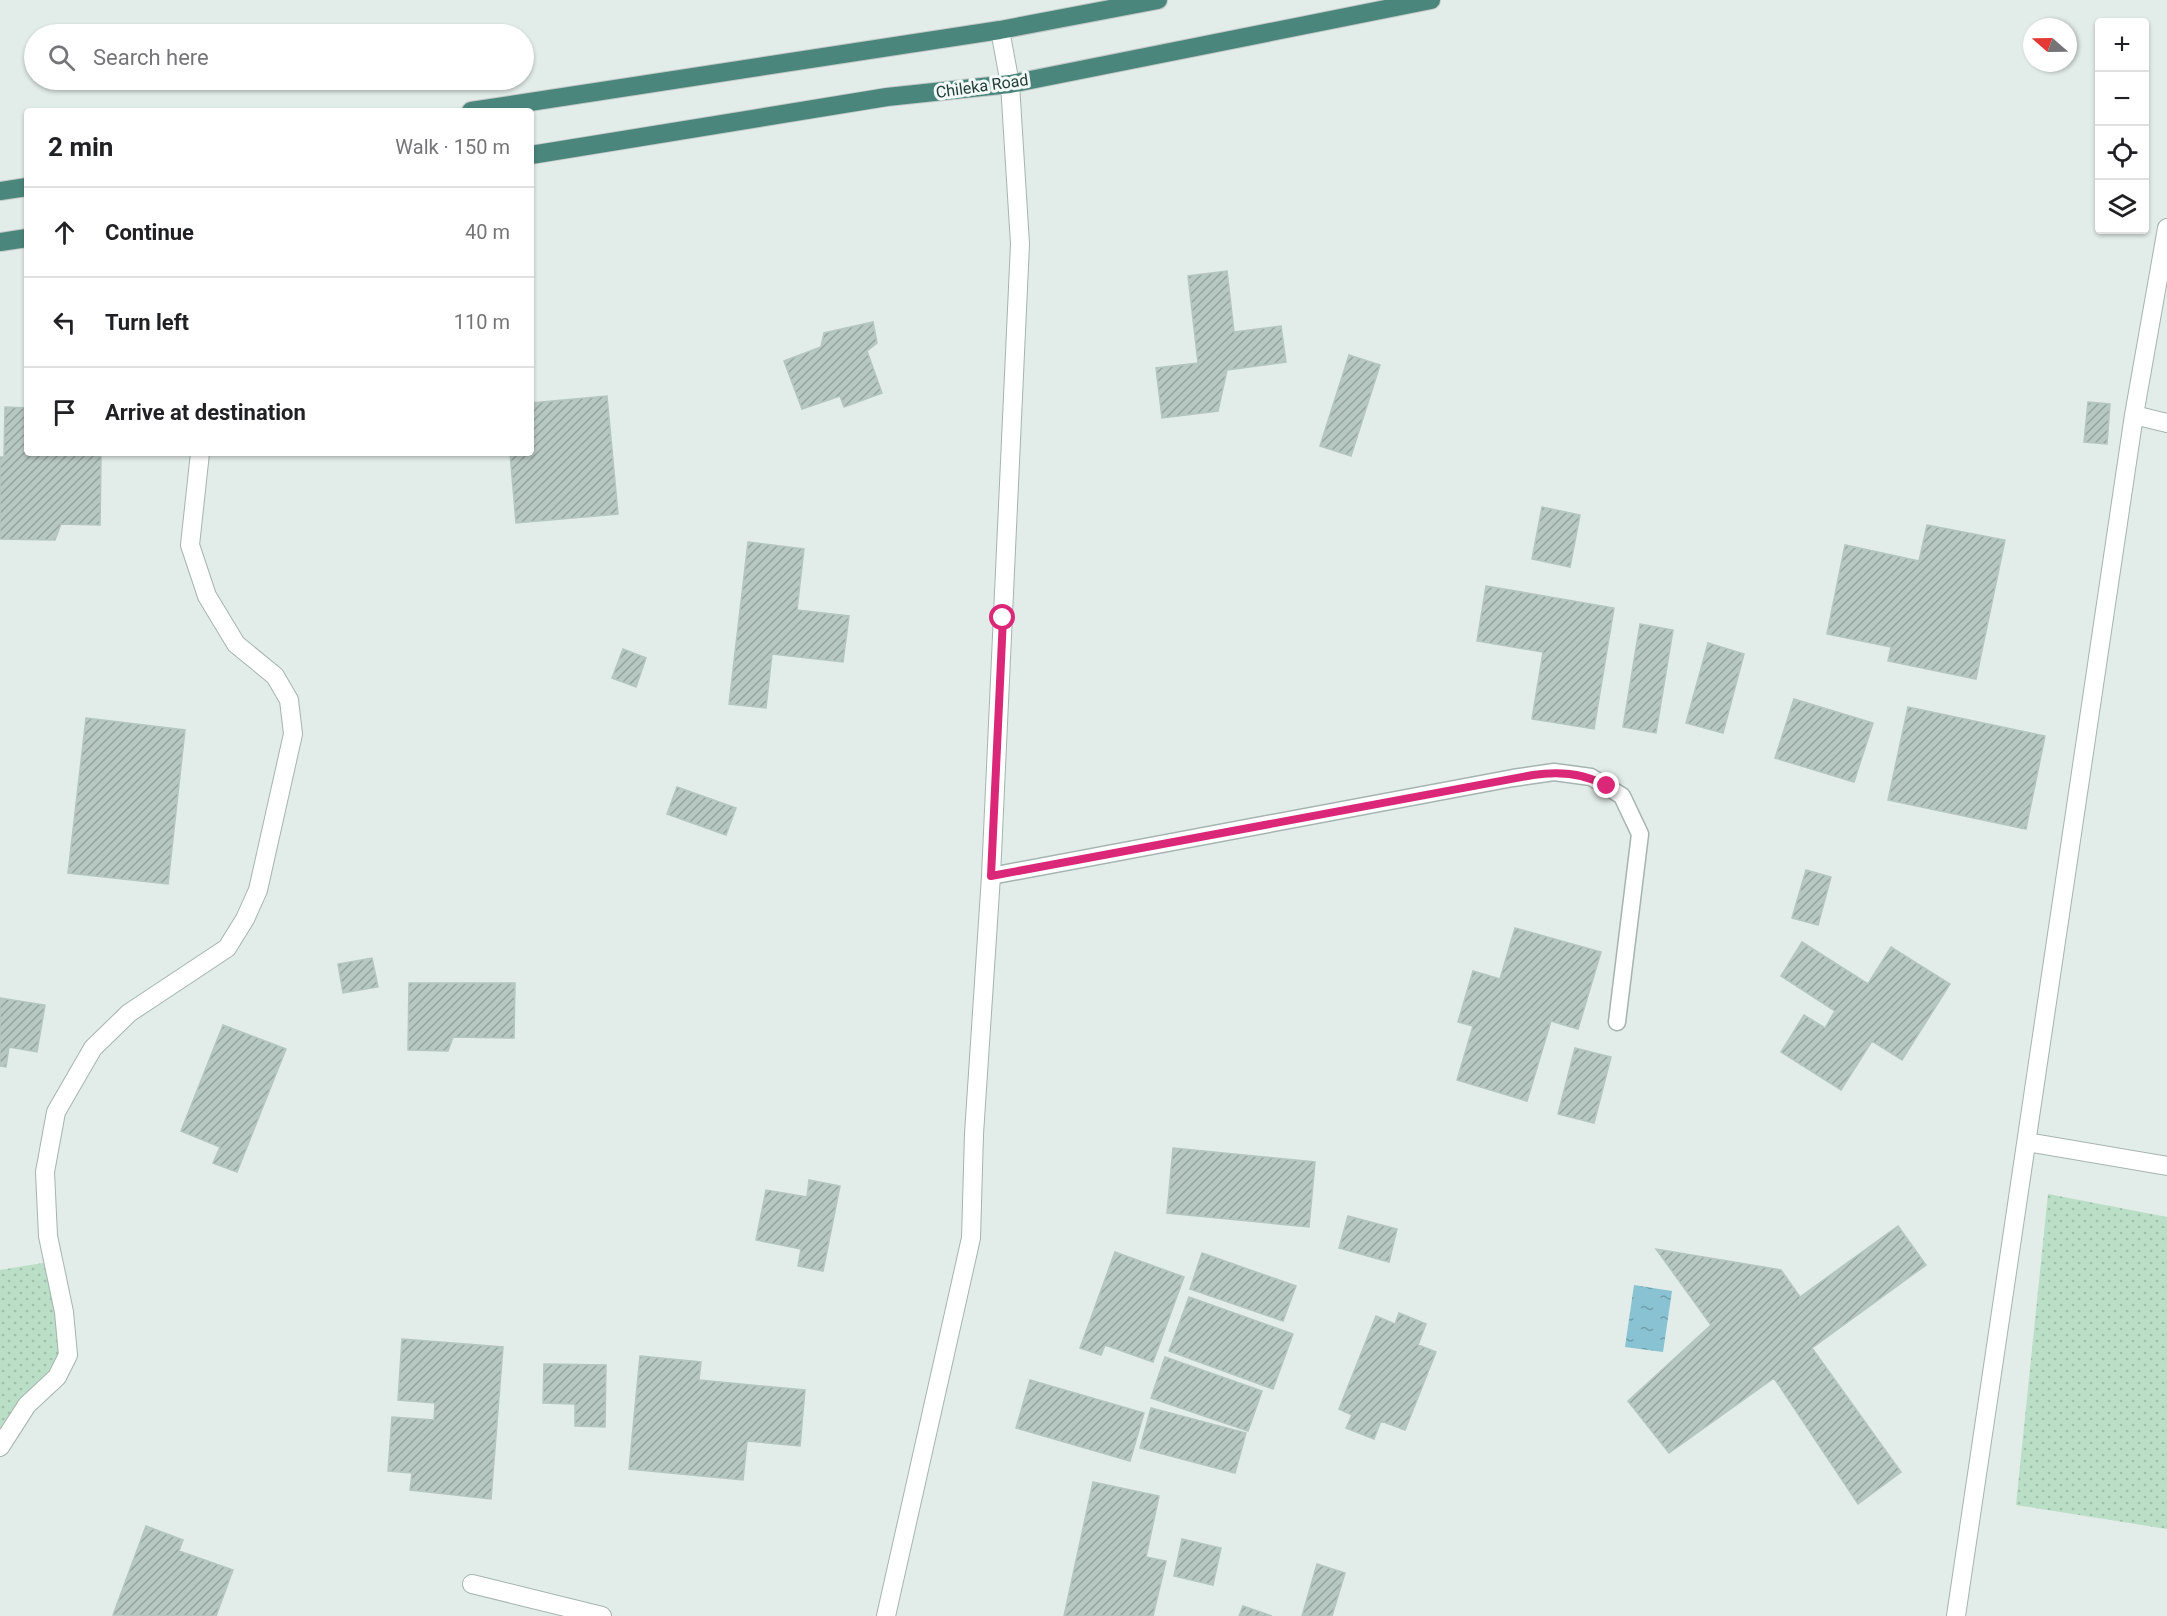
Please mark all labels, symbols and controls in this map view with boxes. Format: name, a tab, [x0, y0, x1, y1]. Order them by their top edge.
north arrow	[2023, 18, 2077, 72]
map controls	[2095, 18, 2149, 234]
button: +	[2095, 18, 2149, 72]
search box	[24, 24, 534, 90]
icon: search	[45, 41, 78, 74]
text: Search here	[93, 45, 209, 70]
street label: Chileka Road	[935, 70, 1029, 102]
button: −	[2095, 72, 2149, 126]
button: locate	[2095, 126, 2149, 180]
text: 2 min	[48, 132, 113, 162]
text: Walk · 150 m	[395, 135, 510, 159]
button: layers	[2095, 180, 2149, 234]
icon: ahead	[48, 216, 81, 249]
text: Continue	[105, 220, 194, 245]
text: 40 m	[465, 220, 510, 244]
icon: left	[48, 306, 81, 339]
text: Turn left	[105, 310, 189, 335]
text: 110 m	[454, 310, 510, 334]
icon: arrive	[48, 396, 81, 429]
text: Arrive at destination	[105, 400, 306, 425]
route start	[989, 604, 1015, 630]
route end	[1593, 772, 1619, 798]

